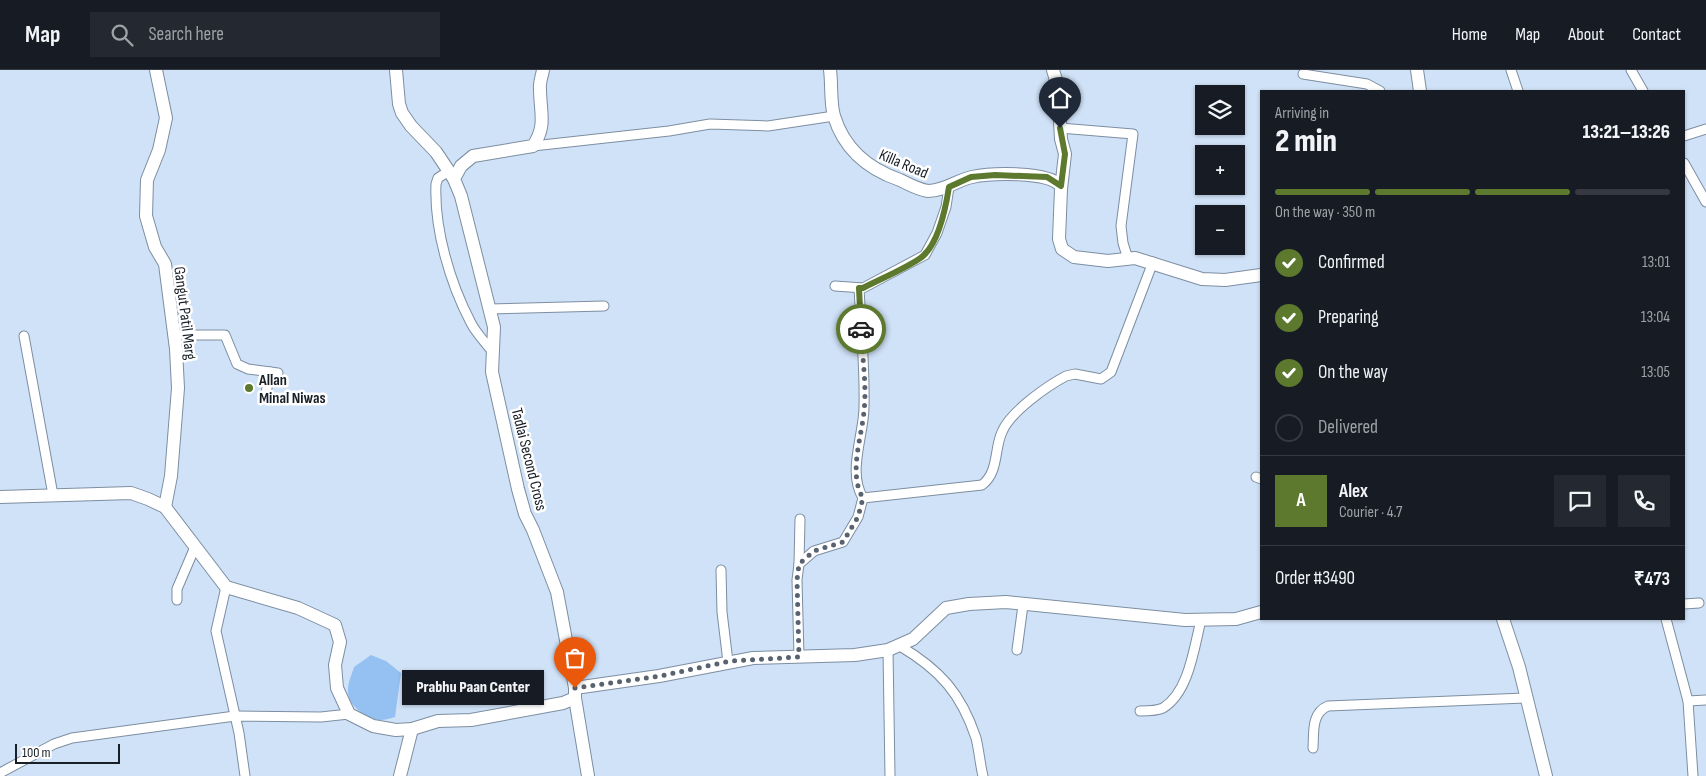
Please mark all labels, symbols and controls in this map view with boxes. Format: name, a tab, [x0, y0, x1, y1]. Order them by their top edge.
search box	[90, 12, 440, 57]
text: Map	[25, 20, 60, 49]
icon: search	[108, 21, 136, 49]
text: Search here	[148, 23, 224, 46]
text: Home	[1452, 24, 1487, 45]
text: Map	[1515, 24, 1540, 45]
text: About	[1568, 24, 1604, 45]
text: Contact	[1632, 24, 1681, 45]
pin	[1039, 77, 1081, 128]
icon: home	[1046, 84, 1074, 112]
map controls	[1195, 85, 1245, 255]
button: layers	[1195, 85, 1245, 135]
text: Arriving in	[1275, 104, 1329, 123]
text: 13:21–13:26	[1582, 121, 1670, 144]
text: 2 min	[1275, 122, 1337, 161]
button: +	[1195, 145, 1245, 195]
street label: Killa Road	[876, 146, 931, 183]
text: On the way · 350 m	[1275, 203, 1375, 222]
button: −	[1195, 205, 1245, 255]
icon: check	[1275, 249, 1303, 277]
text: Confirmed	[1318, 251, 1385, 274]
text: 13:01	[1642, 253, 1670, 272]
street label: Gangut Patil Marg	[169, 266, 200, 361]
courier	[836, 304, 886, 354]
icon: check	[1275, 304, 1303, 332]
text: Preparing	[1318, 306, 1379, 329]
text: 13:04	[1641, 308, 1670, 327]
icon: car	[847, 315, 875, 343]
icon: check	[1275, 359, 1303, 387]
text: On the way	[1318, 361, 1388, 384]
text: 13:05	[1641, 363, 1670, 382]
place label: Allan Minal Niwas	[258, 371, 326, 408]
marker: Allan Minal Niwas	[243, 382, 255, 394]
street label: Tadlai Second Cross	[507, 406, 551, 513]
text: Delivered	[1318, 416, 1378, 439]
button: chat	[1554, 475, 1606, 527]
button: phone	[1618, 475, 1670, 527]
text: Alex	[1339, 480, 1368, 503]
text: A	[1296, 489, 1306, 512]
text: Courier · 4.7	[1339, 503, 1402, 522]
text: Order #3490	[1275, 567, 1355, 590]
text: ₹473	[1634, 568, 1670, 591]
pin	[554, 637, 596, 688]
icon: bag	[561, 644, 589, 672]
callout: Prabhu Paan Center	[402, 670, 545, 706]
text: Prabhu Paan Center	[416, 678, 530, 697]
scale bar	[15, 741, 120, 764]
text: 100 m	[22, 744, 51, 761]

